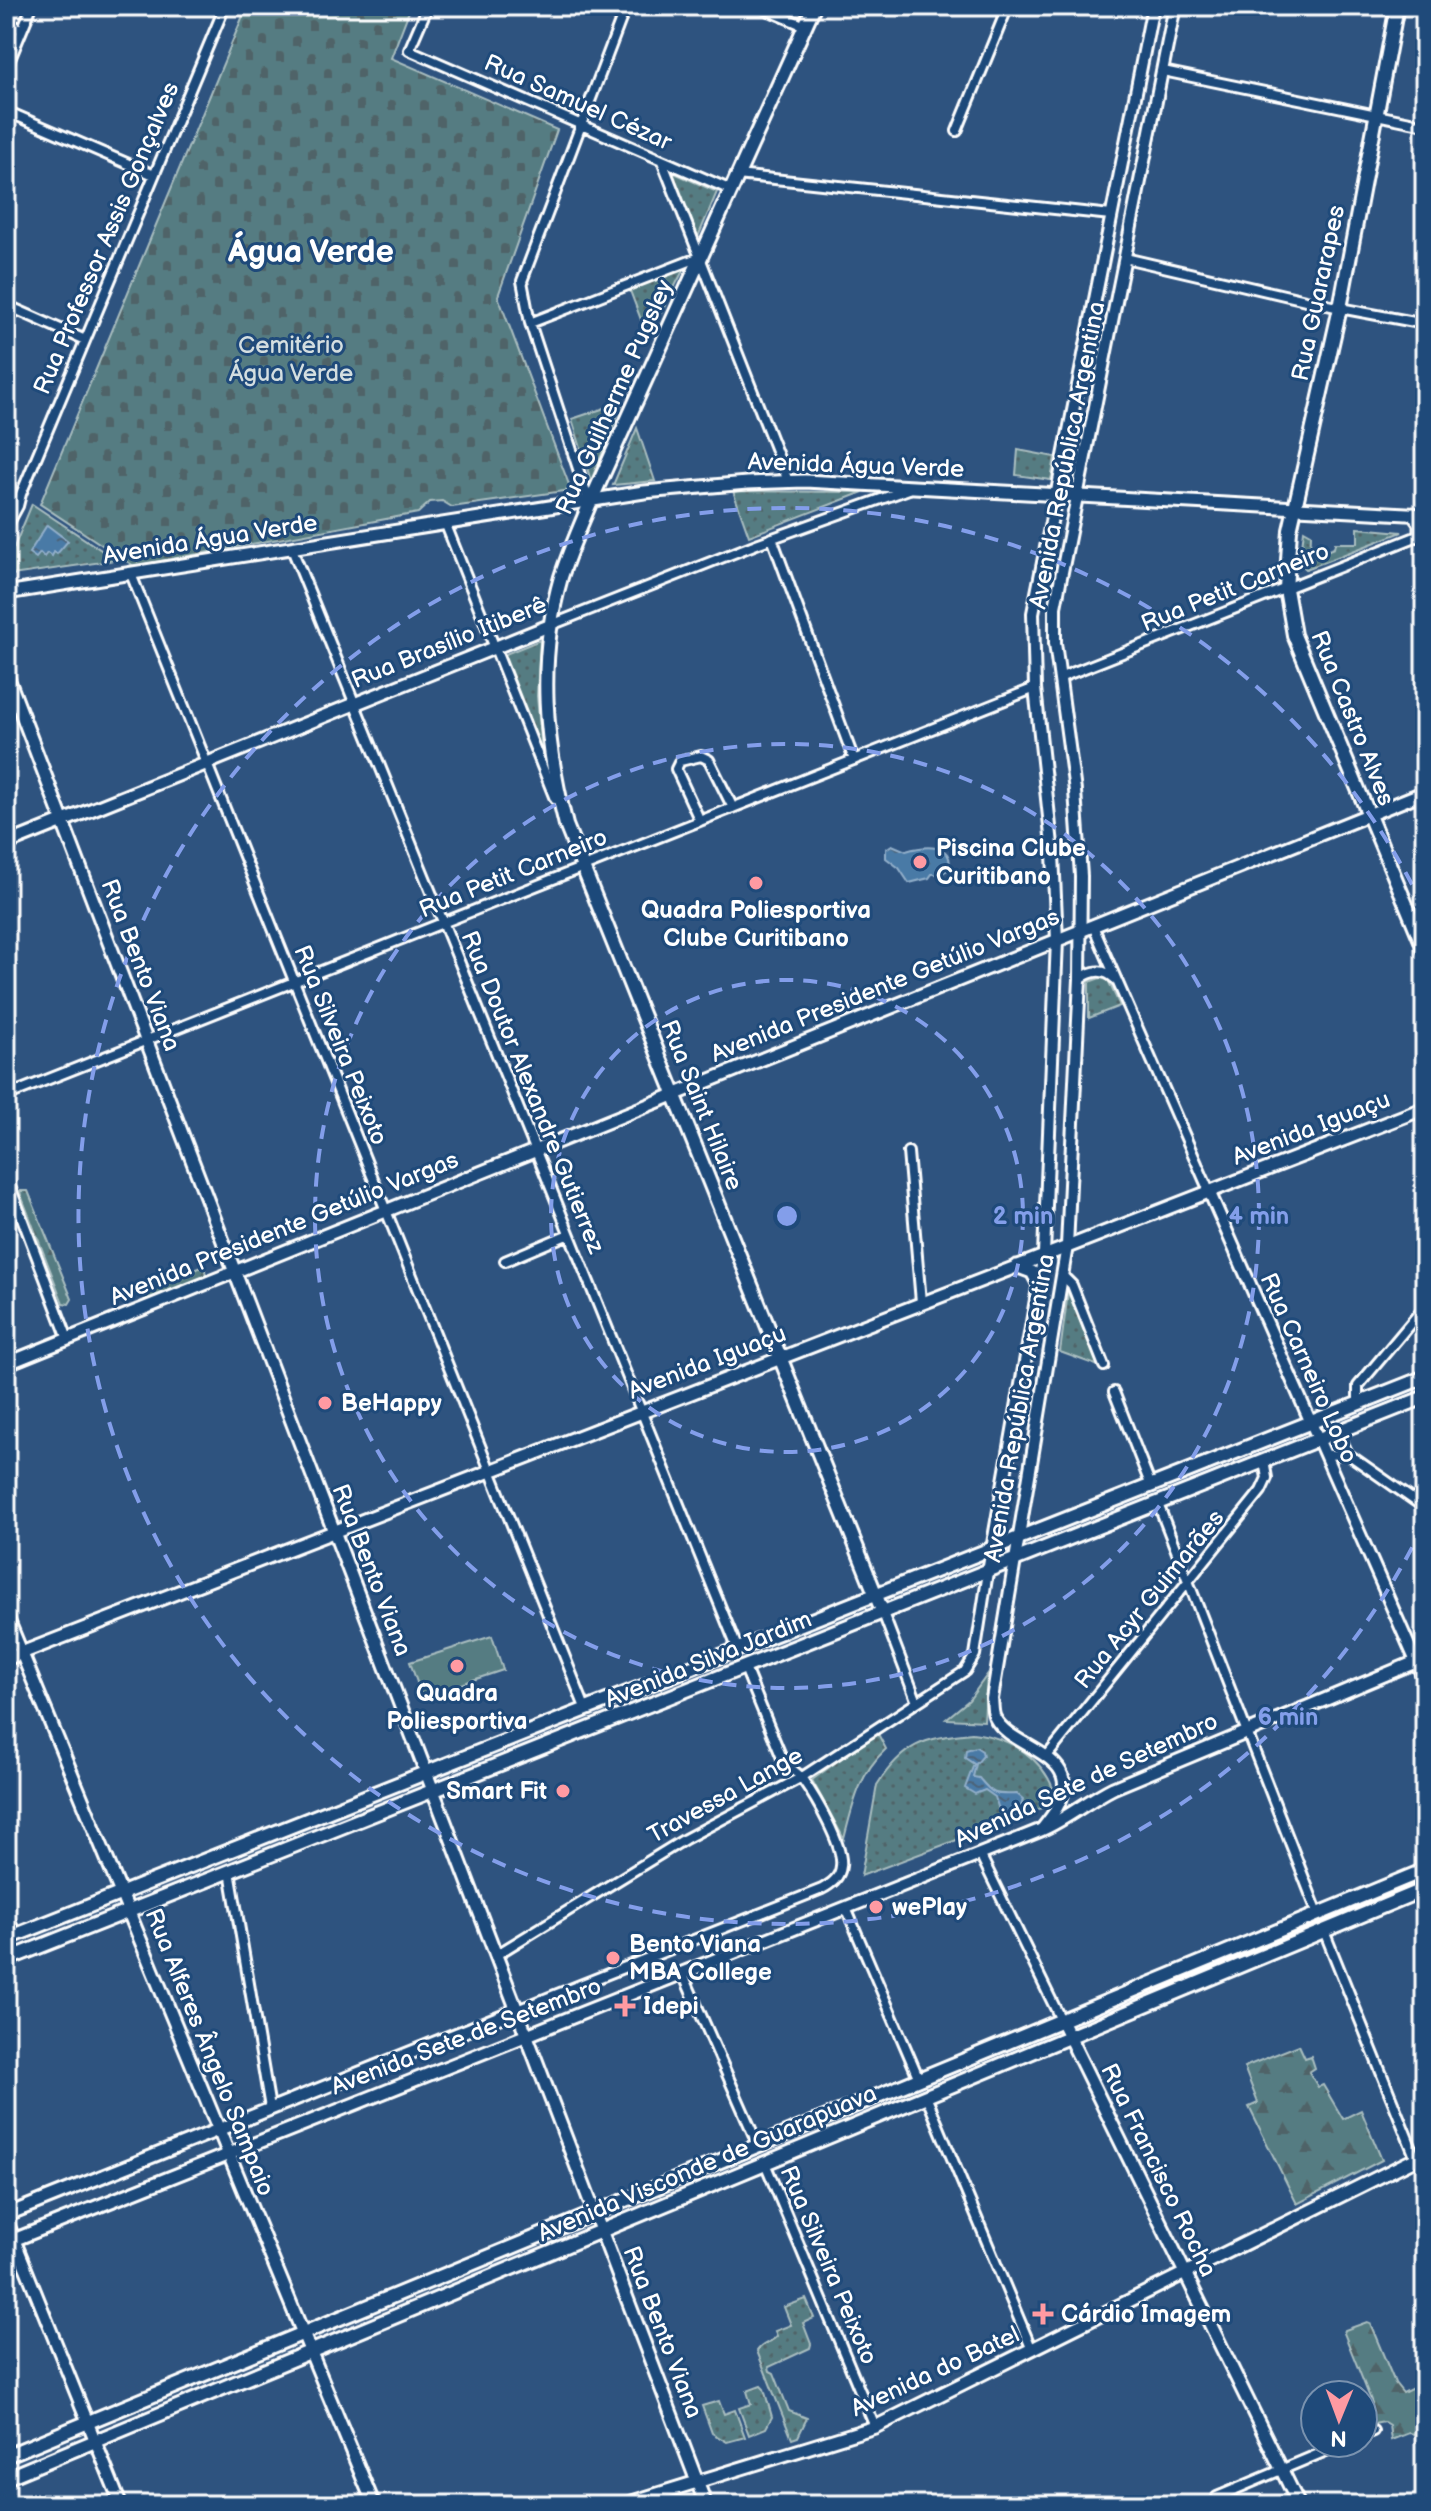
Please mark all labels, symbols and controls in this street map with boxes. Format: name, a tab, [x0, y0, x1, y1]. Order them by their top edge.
street label: Rua Samuel Cézar	[480, 48, 676, 157]
street label: Rua Professor Assis Gonçalves	[27, 78, 186, 399]
street label: Rua Guararapes	[1286, 202, 1351, 384]
district label: Água Verde	[227, 230, 394, 272]
street label: Rua Guilherme Pugsley	[550, 275, 679, 519]
street label: Avenida República Argentina	[1023, 299, 1112, 611]
park label: Cemitério Água Verde	[229, 331, 353, 388]
street label: Avenida Água Verde	[747, 446, 965, 484]
street label: Avenida Água Verde	[101, 507, 319, 571]
street label: Rua Petit Carneiro	[1137, 537, 1333, 638]
street label: Rua Brasílio Itiberê	[347, 590, 551, 695]
street label: Rua Castro Alves	[1304, 626, 1401, 810]
street label: Rua Petit Carneiro	[415, 823, 611, 924]
place label: Piscina Clube Curitibano	[936, 834, 1086, 891]
marker: Piscina Clube Curitibano	[911, 853, 929, 871]
marker: Quadra Poliesportiva Clube Curitibano	[747, 874, 765, 892]
street label: Rua Bento Viana	[94, 875, 187, 1055]
place label: Quadra Poliesportiva Clube Curitibano	[641, 896, 871, 953]
street label: Avenida Presidente Getúlio Vargas	[707, 902, 1064, 1069]
street label: Rua Doutor Alexandre Gutierrez	[454, 927, 611, 1258]
street label: Rua Silveira Peixoto	[287, 941, 394, 1149]
street label: Rua Saint Hilaire	[654, 1016, 749, 1195]
street label: Avenida Iguaçu	[1228, 1085, 1394, 1172]
street label: Avenida Presidente Getúlio Vargas	[106, 1145, 463, 1312]
centre of rings	[773, 1202, 801, 1230]
text: 2 min	[993, 1202, 1053, 1231]
text: 4 min	[1229, 1202, 1289, 1231]
street label: Avenida República Argentina	[978, 1252, 1061, 1565]
street label: Rua Carneiro Lobo	[1254, 1269, 1364, 1468]
street label: Avenida Iguaçu	[624, 1319, 790, 1406]
place label: BeHappy	[341, 1389, 442, 1418]
marker: BeHappy	[316, 1394, 334, 1412]
street label: Rua Bento Viana	[325, 1480, 418, 1660]
street label: Rua Acyr Guimarães	[1068, 1504, 1230, 1695]
street label: Avenida Silva Jardim	[600, 1605, 816, 1714]
marker: Quadra Poliesportiva	[448, 1657, 466, 1675]
place label: Quadra Poliesportiva	[386, 1679, 528, 1736]
text: 6 min	[1258, 1703, 1318, 1732]
street label: Avenida Sete de Setembro	[950, 1707, 1222, 1854]
street label: Travessa Lange	[643, 1741, 808, 1850]
place label: Smart Fit	[446, 1777, 547, 1806]
marker: Smart Fit	[554, 1782, 572, 1800]
place label: wePlay	[892, 1893, 967, 1922]
marker: wePlay	[867, 1898, 885, 1916]
street label: Rua Alferes Ângelo Sampaio	[138, 1904, 282, 2200]
place label: Bento Viana MBA College	[629, 1930, 772, 1987]
marker: Bento Viana MBA College	[604, 1949, 622, 1967]
street label: Avenida Sete de Setembro	[327, 1971, 605, 2101]
place label: Idepi	[643, 1992, 699, 2021]
marker: Idepi	[614, 1995, 636, 2017]
street label: Rua Francisco Rocha	[1094, 2059, 1223, 2282]
street label: Avenida Visconde de Guarapuava	[533, 2079, 881, 2248]
street label: Rua Silveira Peixoto	[774, 2162, 883, 2369]
street label: Rua Bento Viana	[616, 2242, 709, 2422]
place label: Cárdio Imagem	[1061, 2300, 1231, 2329]
marker: Cárdio Imagem	[1032, 2303, 1054, 2325]
street label: Avenida do Batel	[846, 2320, 1024, 2423]
north arrow	[1299, 2379, 1379, 2459]
text: N	[1330, 2424, 1347, 2451]

